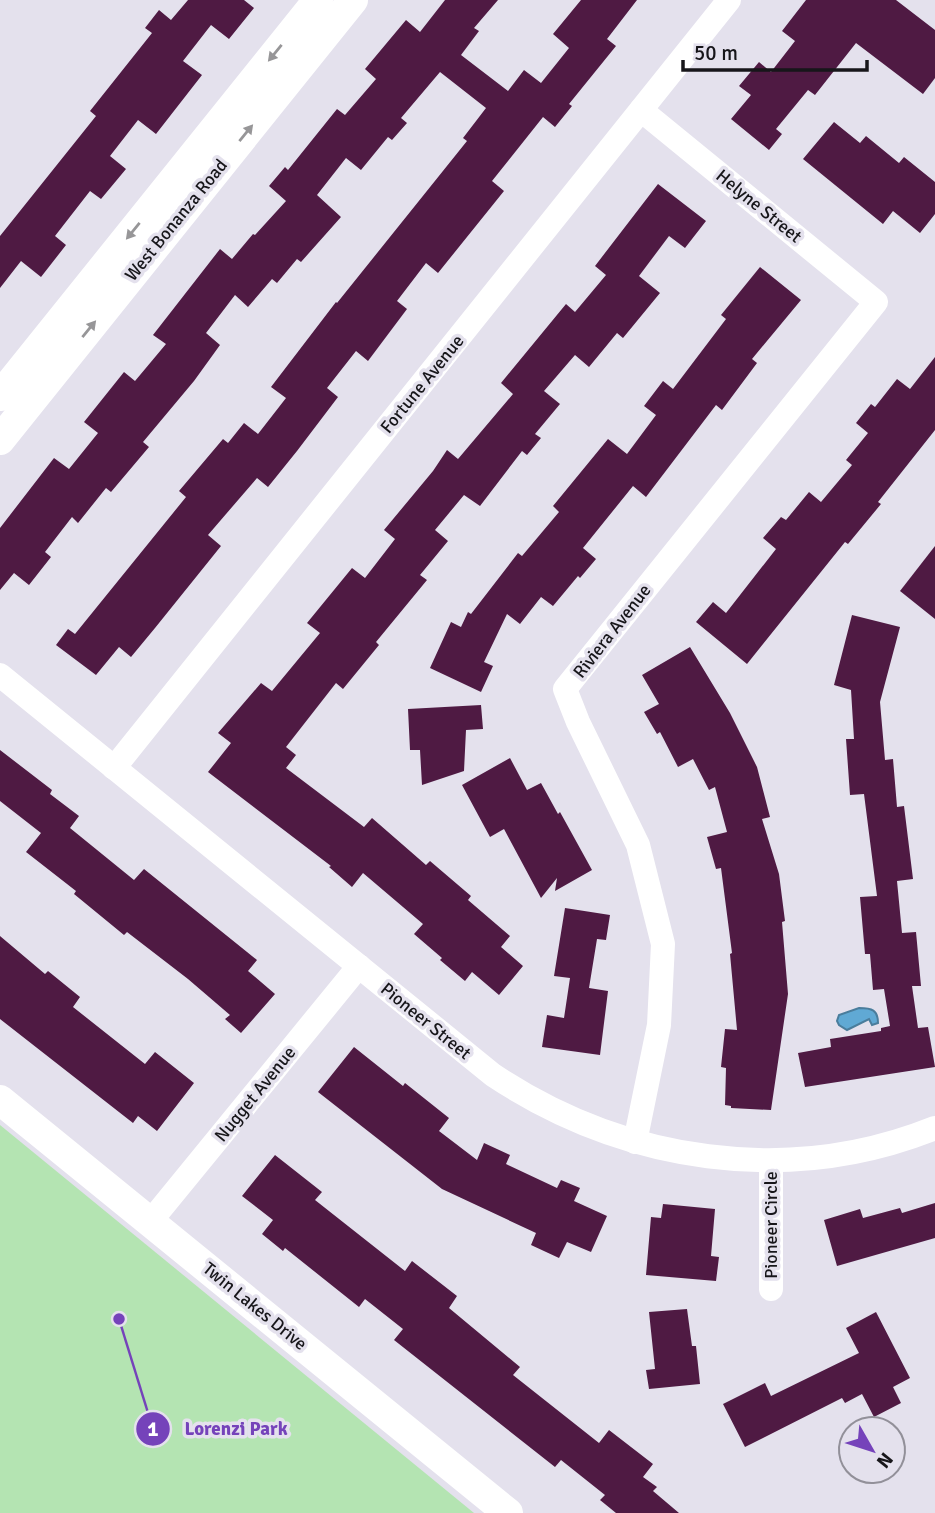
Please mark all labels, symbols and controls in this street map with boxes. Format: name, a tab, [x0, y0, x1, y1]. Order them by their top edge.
scale bar	[683, 28, 867, 72]
text: 50 m	[694, 40, 738, 66]
one-way arrow	[268, 45, 283, 62]
one-way arrow	[239, 124, 254, 142]
street label: West Bonanza Road	[120, 155, 232, 285]
street label: Helyne Street	[712, 165, 806, 247]
one-way arrow	[125, 221, 140, 239]
one-way arrow	[81, 321, 96, 339]
street label: Fortune Avenue	[376, 330, 468, 438]
street label: Riviera Avenue	[568, 580, 656, 682]
street label: Pioneer Street	[376, 978, 476, 1064]
street label: Nugget Avenue	[210, 1042, 300, 1146]
street label: Pioneer Circle	[760, 1171, 782, 1279]
street label: Twin Lakes Drive	[198, 1257, 312, 1355]
callout: Lorenzi Park	[135, 1409, 301, 1449]
north arrow	[837, 1415, 907, 1485]
text: 1	[147, 1416, 159, 1442]
text: Lorenzi Park	[184, 1417, 288, 1441]
text: N	[871, 1447, 898, 1473]

